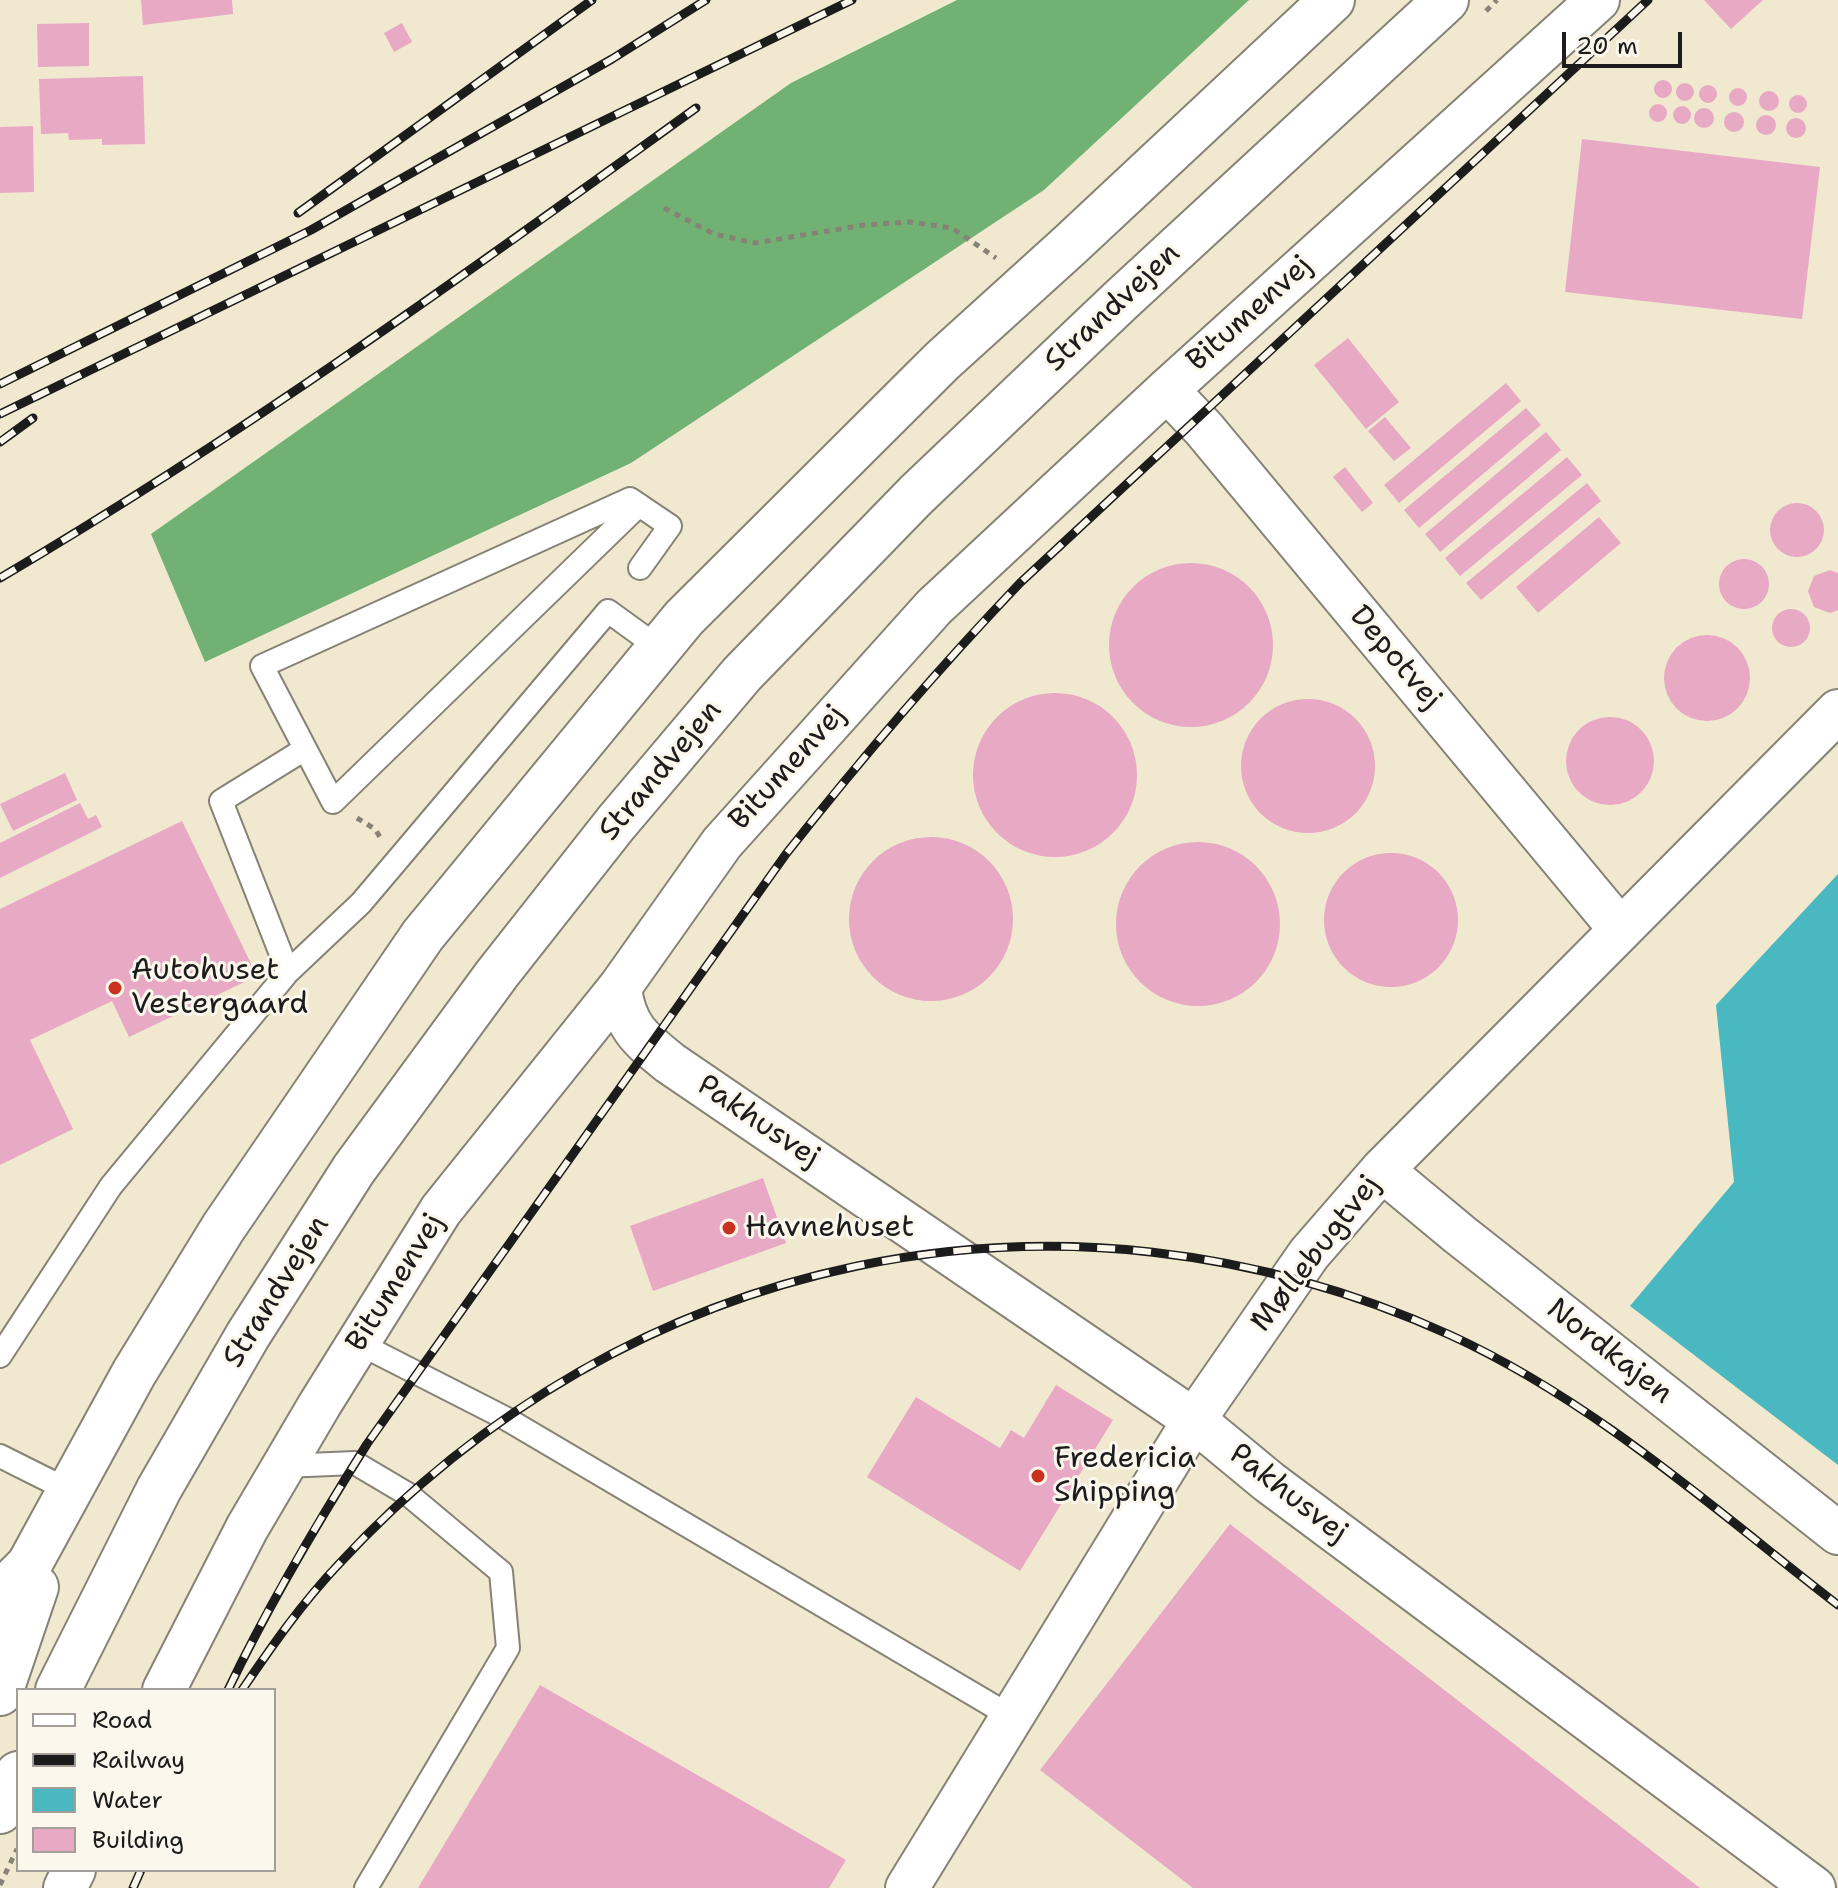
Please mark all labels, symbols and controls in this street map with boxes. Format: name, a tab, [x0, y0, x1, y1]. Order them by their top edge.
scale bar	[1566, 16, 1686, 66]
text: 20 m	[1576, 30, 1638, 62]
street label: Strandvejen	[1038, 236, 1188, 380]
street label: Bitumenvej	[1180, 248, 1320, 380]
street label: Depotvej	[1341, 599, 1449, 717]
street label: Strandvejen	[592, 693, 730, 849]
street label: Bitumenvej	[722, 698, 854, 838]
place label: Autohuset Vestergaard	[131, 953, 308, 1024]
marker: Autohuset Vestergaard	[106, 979, 124, 997]
street label: Pakhusvej	[690, 1068, 826, 1176]
street label: Møllebugtvej	[1244, 1169, 1388, 1339]
street label: Bitumenvej	[339, 1207, 453, 1359]
street label: Strandvejen	[216, 1209, 338, 1375]
place label: Havnehuset	[745, 1210, 914, 1246]
marker: Havnehuset	[720, 1219, 738, 1237]
street label: Nordkajen	[1539, 1292, 1679, 1412]
street label: Pakhusvej	[1222, 1437, 1354, 1551]
place label: Fredericia Shipping	[1054, 1441, 1196, 1512]
marker: Fredericia Shipping	[1029, 1467, 1047, 1485]
legend	[16, 1688, 276, 1872]
text: Road	[92, 1704, 152, 1736]
text: Railway	[92, 1744, 185, 1776]
text: Water	[92, 1784, 163, 1816]
text: Building	[92, 1824, 184, 1856]

